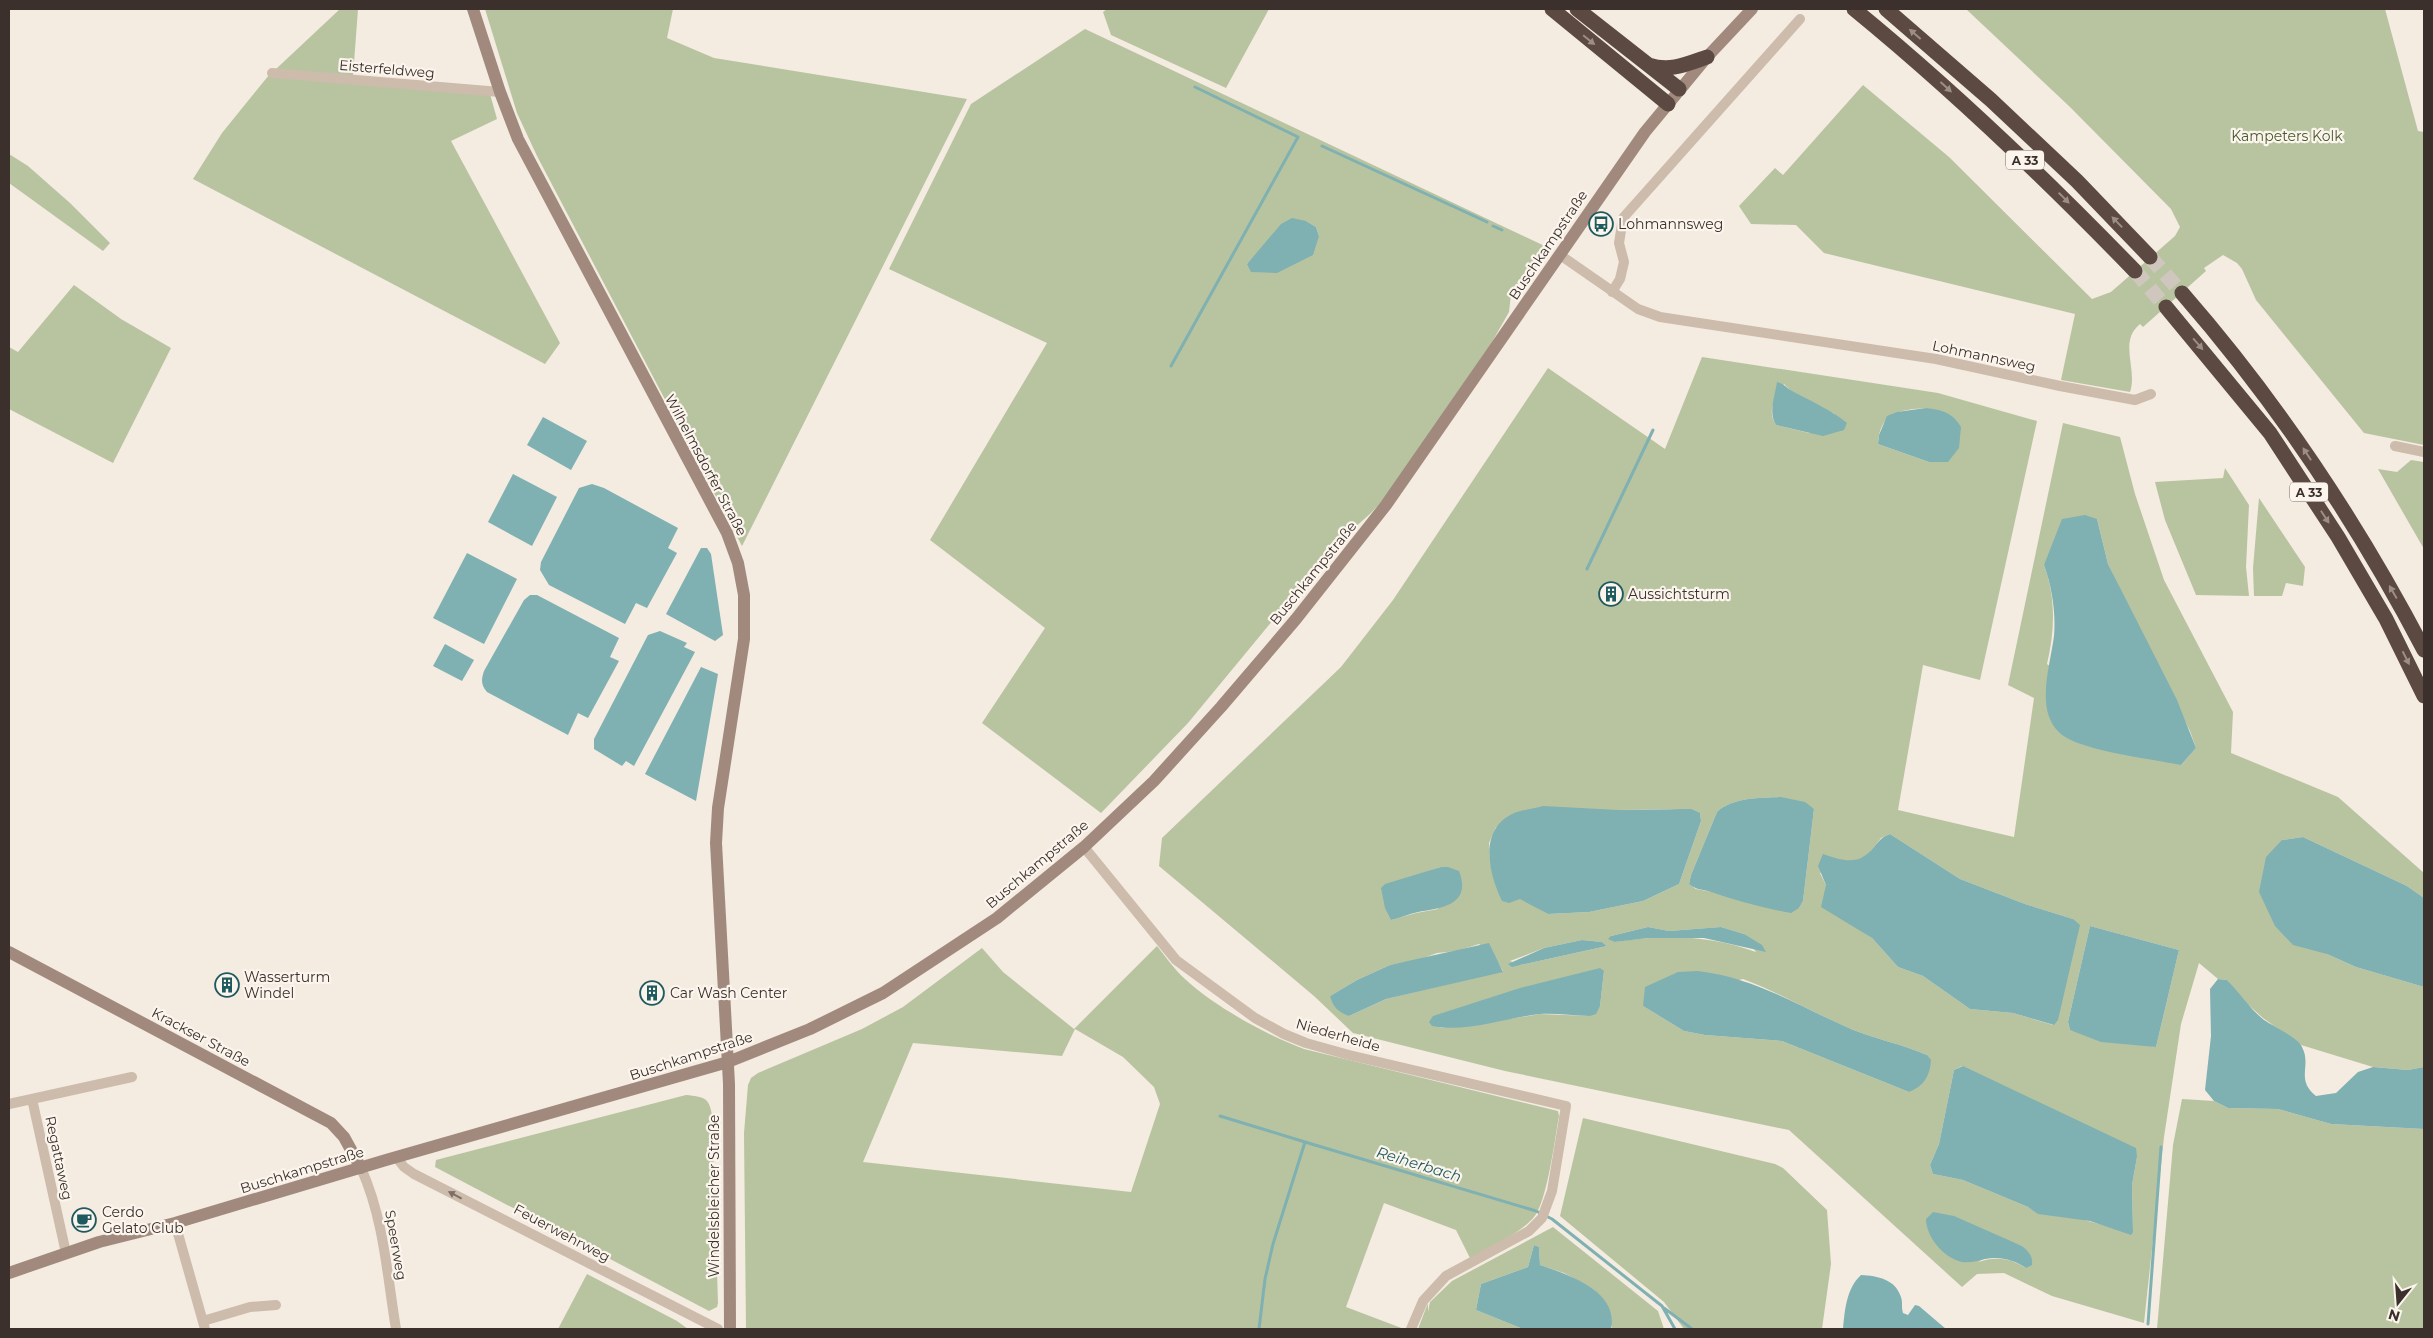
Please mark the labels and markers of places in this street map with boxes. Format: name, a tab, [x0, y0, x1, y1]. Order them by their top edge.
bus stop icon: Lohmannsweg	[1588, 211, 1614, 237]
place label: Lohmannsweg	[1618, 215, 1723, 233]
building icon: Aussichtsturm	[1598, 581, 1624, 607]
place label: Aussichtsturm	[1628, 585, 1730, 603]
place label: Wasserturm Windel	[244, 968, 330, 1002]
building icon: Wasserturm Windel	[214, 972, 240, 998]
building icon: Car Wash Center	[639, 980, 665, 1006]
place label: Car Wash Center	[670, 984, 788, 1002]
place label: Cerdo Gelato Club	[102, 1203, 184, 1237]
cafe icon: Cerdo Gelato Club	[71, 1207, 97, 1233]

